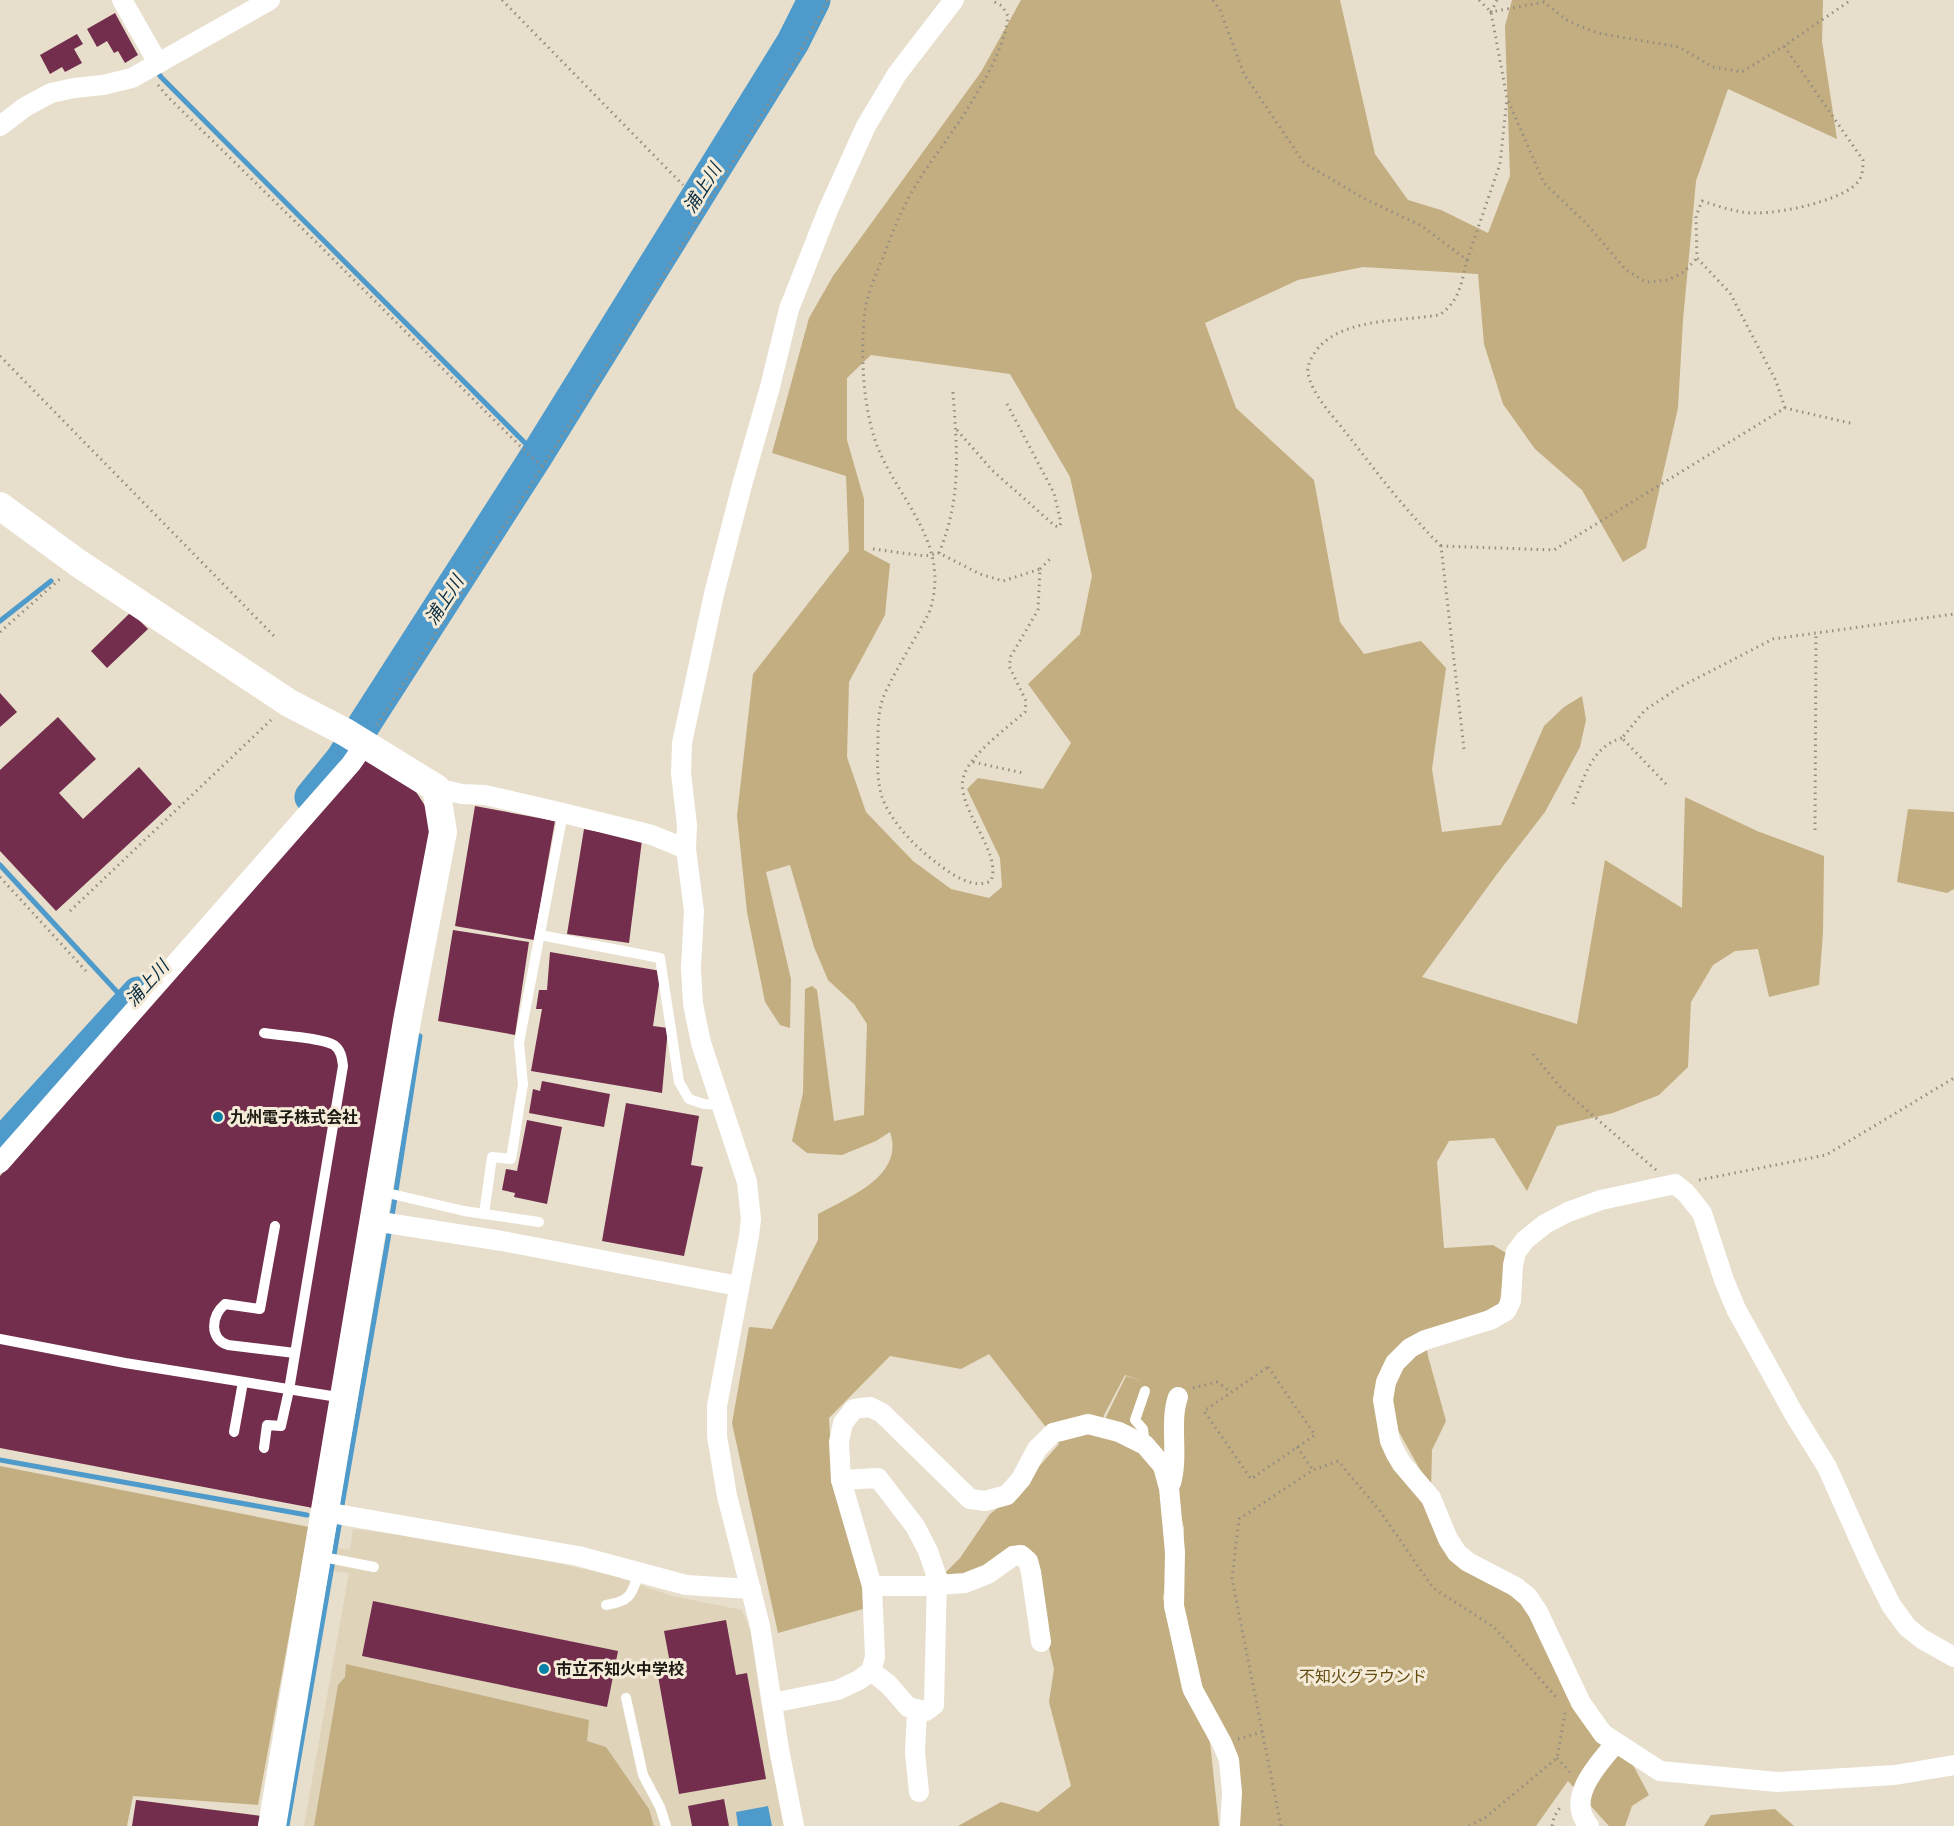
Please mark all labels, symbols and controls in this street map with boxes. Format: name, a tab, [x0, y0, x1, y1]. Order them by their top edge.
water label: 浦上川	[678, 157, 727, 217]
water label: 浦上川	[420, 569, 469, 629]
water label: 浦上川	[120, 954, 175, 1011]
place label: 九州電子株式会社	[230, 1107, 358, 1127]
marker: 九州電子株式会社	[211, 1110, 225, 1124]
place label: 市立不知火中学校	[556, 1659, 684, 1679]
marker: 市立不知火中学校	[537, 1662, 551, 1676]
park label: 不知火グラウンド	[1299, 1666, 1427, 1686]

